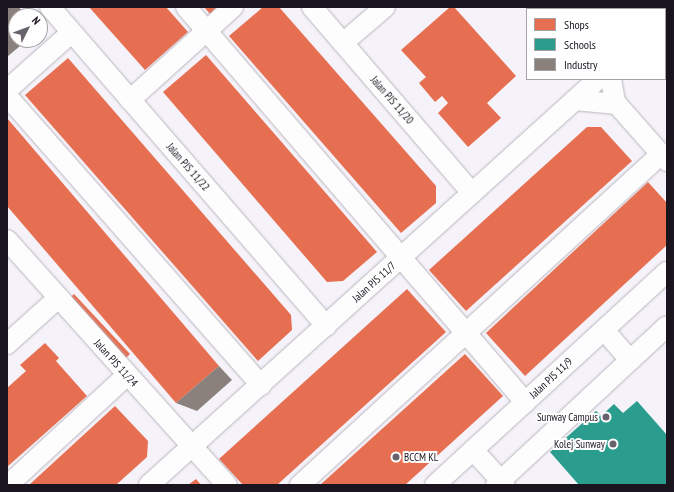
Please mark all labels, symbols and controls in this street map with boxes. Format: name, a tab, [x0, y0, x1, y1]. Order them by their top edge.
north arrow	[8, 8, 48, 48]
legend	[526, 8, 666, 80]
text: N	[29, 14, 43, 28]
text: Shops	[564, 17, 589, 32]
text: Schools	[564, 37, 596, 52]
text: Industry	[564, 57, 598, 72]
street label: Jalan PJS 11/20	[368, 73, 416, 127]
street label: Jalan PJS 11/22	[164, 140, 212, 194]
street label: Jalan PJS 11/7	[350, 259, 398, 305]
street label: Jalan PJS 11/24	[91, 337, 141, 389]
street label: Jalan PJS 11/9	[527, 355, 575, 401]
place label: Sunway Campus	[537, 410, 598, 424]
marker: Sunway Campus	[601, 412, 611, 422]
place label: Kolej Sunway	[554, 437, 605, 451]
marker: Kolej Sunway	[608, 439, 618, 449]
place label: BCCM KL	[404, 450, 438, 464]
marker: BCCM KL	[391, 452, 401, 462]

